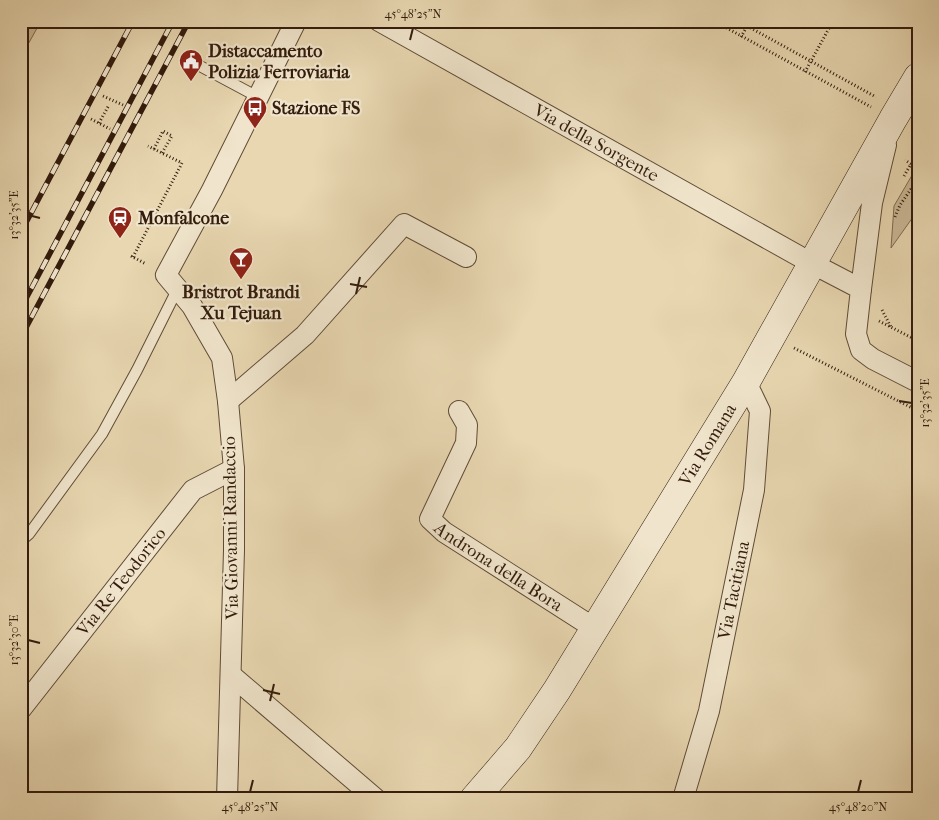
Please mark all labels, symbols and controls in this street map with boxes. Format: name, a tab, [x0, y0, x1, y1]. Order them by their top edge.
text: 45°48'25"N	[384, 7, 442, 21]
place label: Distaccamento Polizia Ferroviaria	[208, 41, 350, 83]
public building icon: Distaccamento Polizia Ferroviaria	[178, 48, 204, 82]
bus stop icon: Stazione FS	[242, 95, 268, 129]
place label: Stazione FS	[272, 98, 360, 119]
street label: Via della Sorgente	[529, 99, 663, 186]
text: 13°32'35"E	[7, 190, 21, 240]
station icon: Monfalcone	[107, 205, 133, 239]
place label: Monfalcone	[137, 208, 229, 229]
bar icon: Bristrot Brandi Xu Tejuan	[228, 246, 254, 280]
place label: Bristrot Brandi Xu Tejuan	[182, 282, 301, 324]
text: 13°32'35"E	[918, 378, 932, 428]
street label: Via Romana	[674, 399, 741, 491]
street label: Via Giovanni Randaccio	[219, 436, 243, 621]
street label: Androna della Bora	[429, 517, 567, 616]
street label: Via Re Teodorico	[71, 523, 170, 641]
street label: Via Tacitiana	[713, 538, 754, 642]
text: 13°32'30"E	[7, 615, 21, 665]
text: 45°48'25"N	[221, 800, 279, 814]
text: 45°48'20"N	[829, 800, 887, 814]

